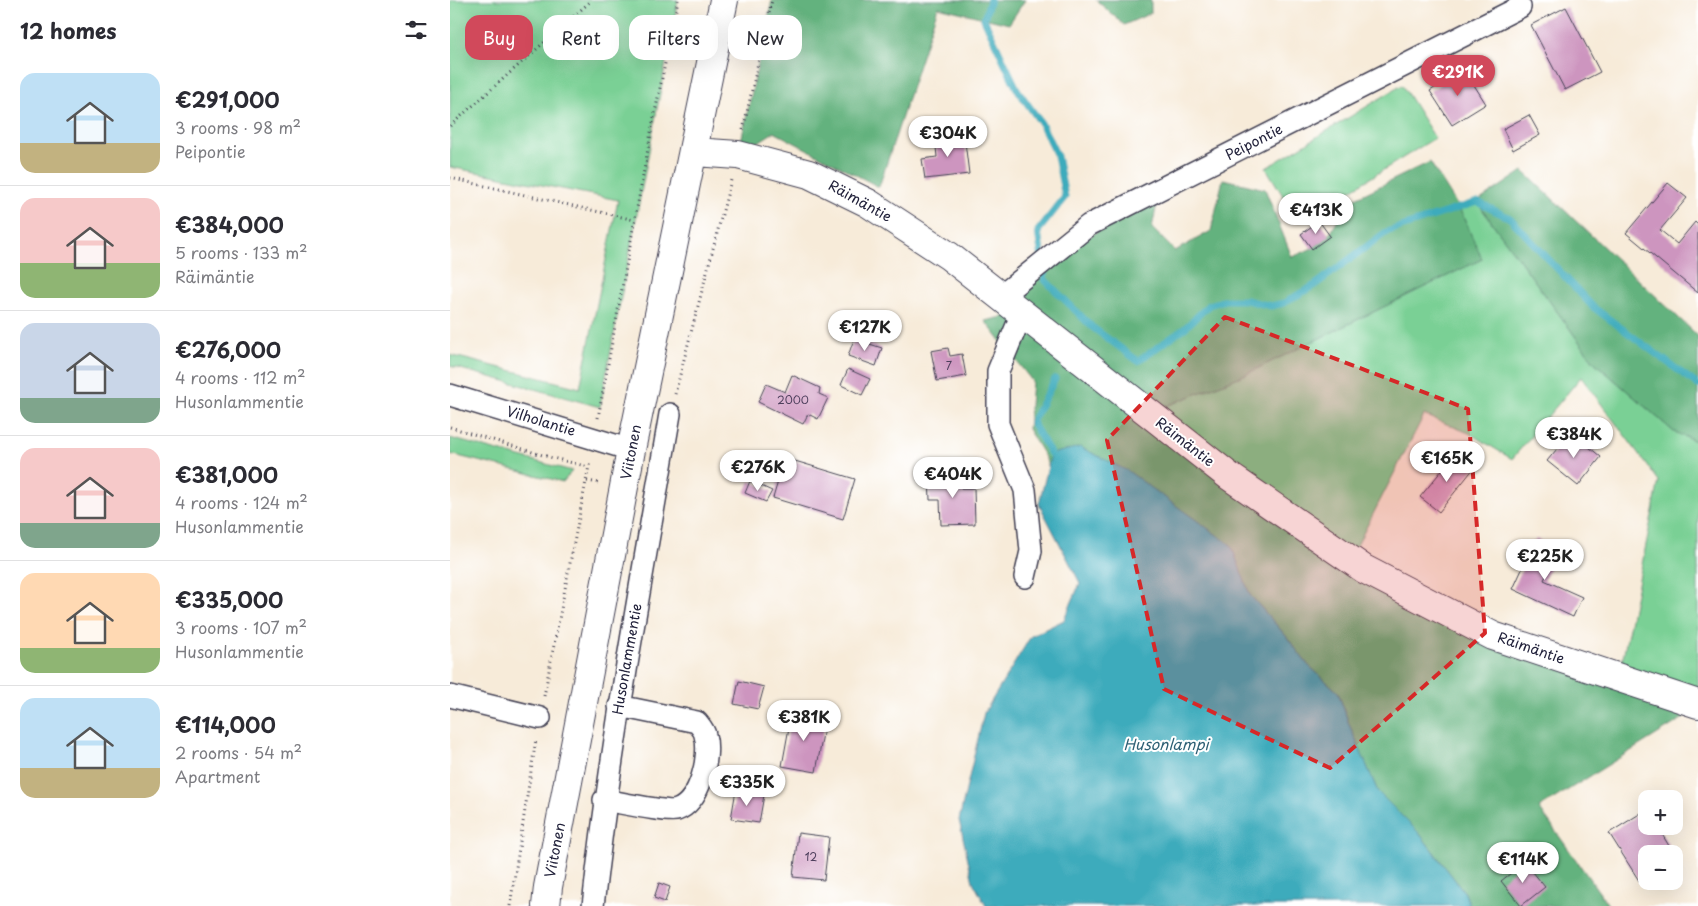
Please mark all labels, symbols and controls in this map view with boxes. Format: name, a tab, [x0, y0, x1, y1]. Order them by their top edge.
text: 12 homes	[20, 14, 117, 46]
chip: Buy	[465, 15, 533, 60]
chip: Rent	[543, 15, 619, 60]
chip: Filters	[629, 15, 718, 60]
chip: New	[728, 15, 802, 60]
icon: filters	[402, 16, 430, 44]
pin: €291K	[1423, 54, 1493, 97]
text: €291K	[1432, 59, 1484, 83]
text: €291,000	[175, 83, 280, 115]
icon: home	[60, 93, 120, 153]
text: 3 rooms · 98 m²	[175, 115, 301, 139]
pin: €304K	[913, 116, 983, 158]
street label: Peipontie	[1222, 118, 1286, 165]
text: €304K	[919, 120, 977, 144]
text: Peipontie	[175, 139, 246, 163]
street label: Räimäntie	[825, 175, 896, 227]
pin: €413K	[1281, 192, 1351, 235]
text: €413K	[1289, 197, 1343, 221]
text: €384,000	[175, 208, 284, 240]
icon: home	[60, 218, 120, 278]
text: 5 rooms · 133 m²	[175, 240, 308, 264]
text: Räimäntie	[175, 264, 255, 288]
pin: €127K	[830, 310, 900, 352]
text: €127K	[839, 314, 891, 338]
text: €276,000	[175, 333, 281, 365]
icon: home	[60, 343, 120, 403]
house number: 7	[946, 357, 952, 374]
text: 4 rooms · 112 m²	[175, 365, 305, 389]
text: Husonlammentie	[175, 389, 304, 413]
house number: 2000	[777, 391, 809, 408]
street label: Vilholantie	[504, 400, 578, 441]
street label: Räimäntie	[1151, 412, 1219, 471]
pin: €384K	[1539, 416, 1609, 459]
text: €384K	[1546, 421, 1602, 445]
street label: Viitonen	[615, 422, 646, 481]
pin: €165K	[1412, 440, 1482, 483]
text: €165K	[1421, 445, 1473, 469]
pin: €276K	[723, 450, 793, 492]
text: €276K	[731, 454, 785, 478]
pin: €404K	[918, 456, 988, 499]
text: €381,000	[175, 458, 278, 490]
text: €404K	[924, 461, 982, 485]
icon: home	[60, 468, 120, 528]
text: 4 rooms · 124 m²	[175, 490, 308, 514]
text: Husonlammentie	[175, 514, 304, 538]
pin: €225K	[1510, 538, 1580, 581]
text: €225K	[1517, 543, 1573, 567]
text: €335,000	[175, 583, 283, 615]
icon: home	[60, 593, 120, 653]
street label: Husonlammentie	[606, 602, 647, 716]
text: 3 rooms · 107 m²	[175, 615, 307, 639]
street label: Räimäntie	[1495, 626, 1567, 669]
text: Husonlammentie	[175, 639, 304, 663]
pin: €381K	[769, 700, 839, 742]
text: €381K	[778, 704, 830, 728]
text: €114,000	[175, 708, 276, 740]
icon: home	[60, 718, 120, 778]
water label: Husonlampi	[1123, 732, 1211, 755]
text: 2 rooms · 54 m²	[175, 740, 302, 764]
text: Apartment	[175, 764, 260, 788]
pin: €335K	[712, 764, 782, 807]
text: €335K	[719, 769, 775, 793]
map controls	[1638, 790, 1683, 890]
button: +	[1638, 790, 1683, 835]
street label: Viitonen	[539, 820, 570, 879]
pin: €114K	[1488, 842, 1558, 884]
button: −	[1638, 845, 1683, 890]
text: €114K	[1498, 846, 1548, 870]
house number: 12	[805, 848, 818, 865]

